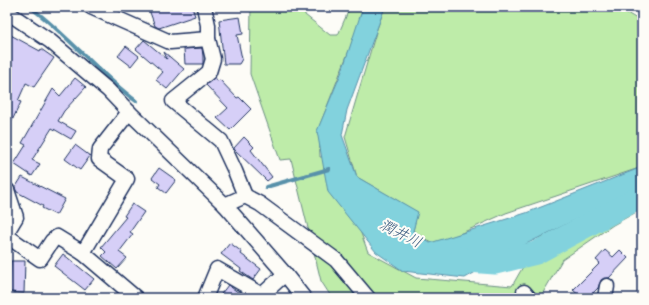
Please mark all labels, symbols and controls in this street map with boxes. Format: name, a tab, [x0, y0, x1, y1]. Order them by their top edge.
water label: 潤井川	[375, 215, 425, 255]

